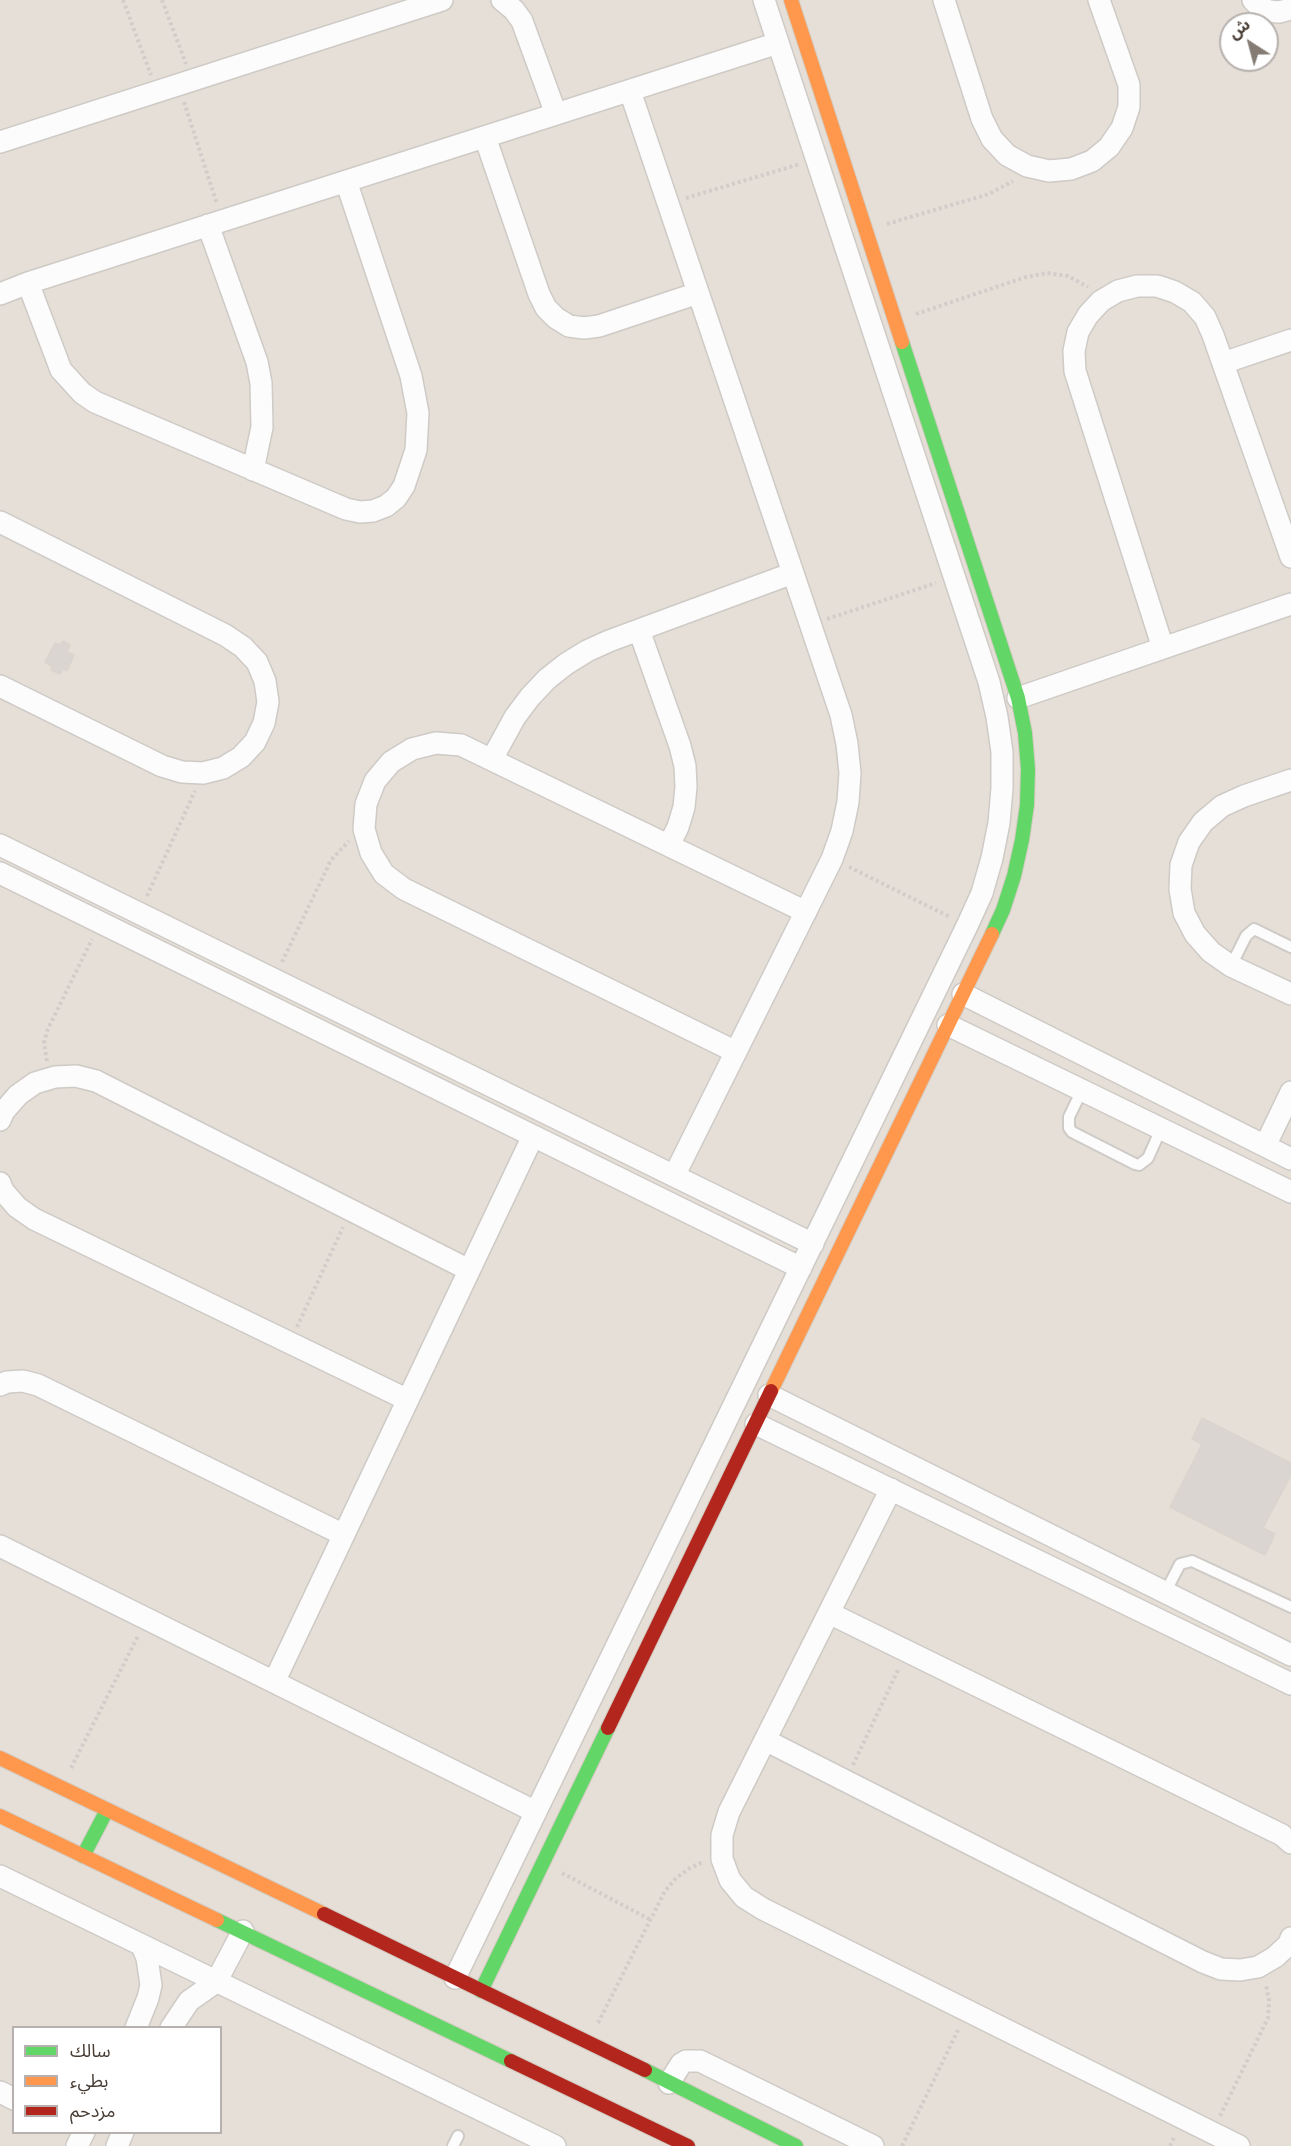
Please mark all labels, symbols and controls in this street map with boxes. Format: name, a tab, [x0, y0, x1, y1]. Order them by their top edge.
north arrow	[1219, 12, 1279, 72]
text: ش	[1225, 15, 1254, 43]
legend	[12, 2026, 222, 2134]
text: سالك	[70, 2040, 111, 2062]
text: بطيء	[70, 2070, 108, 2092]
text: مزدحم	[70, 2100, 115, 2122]

